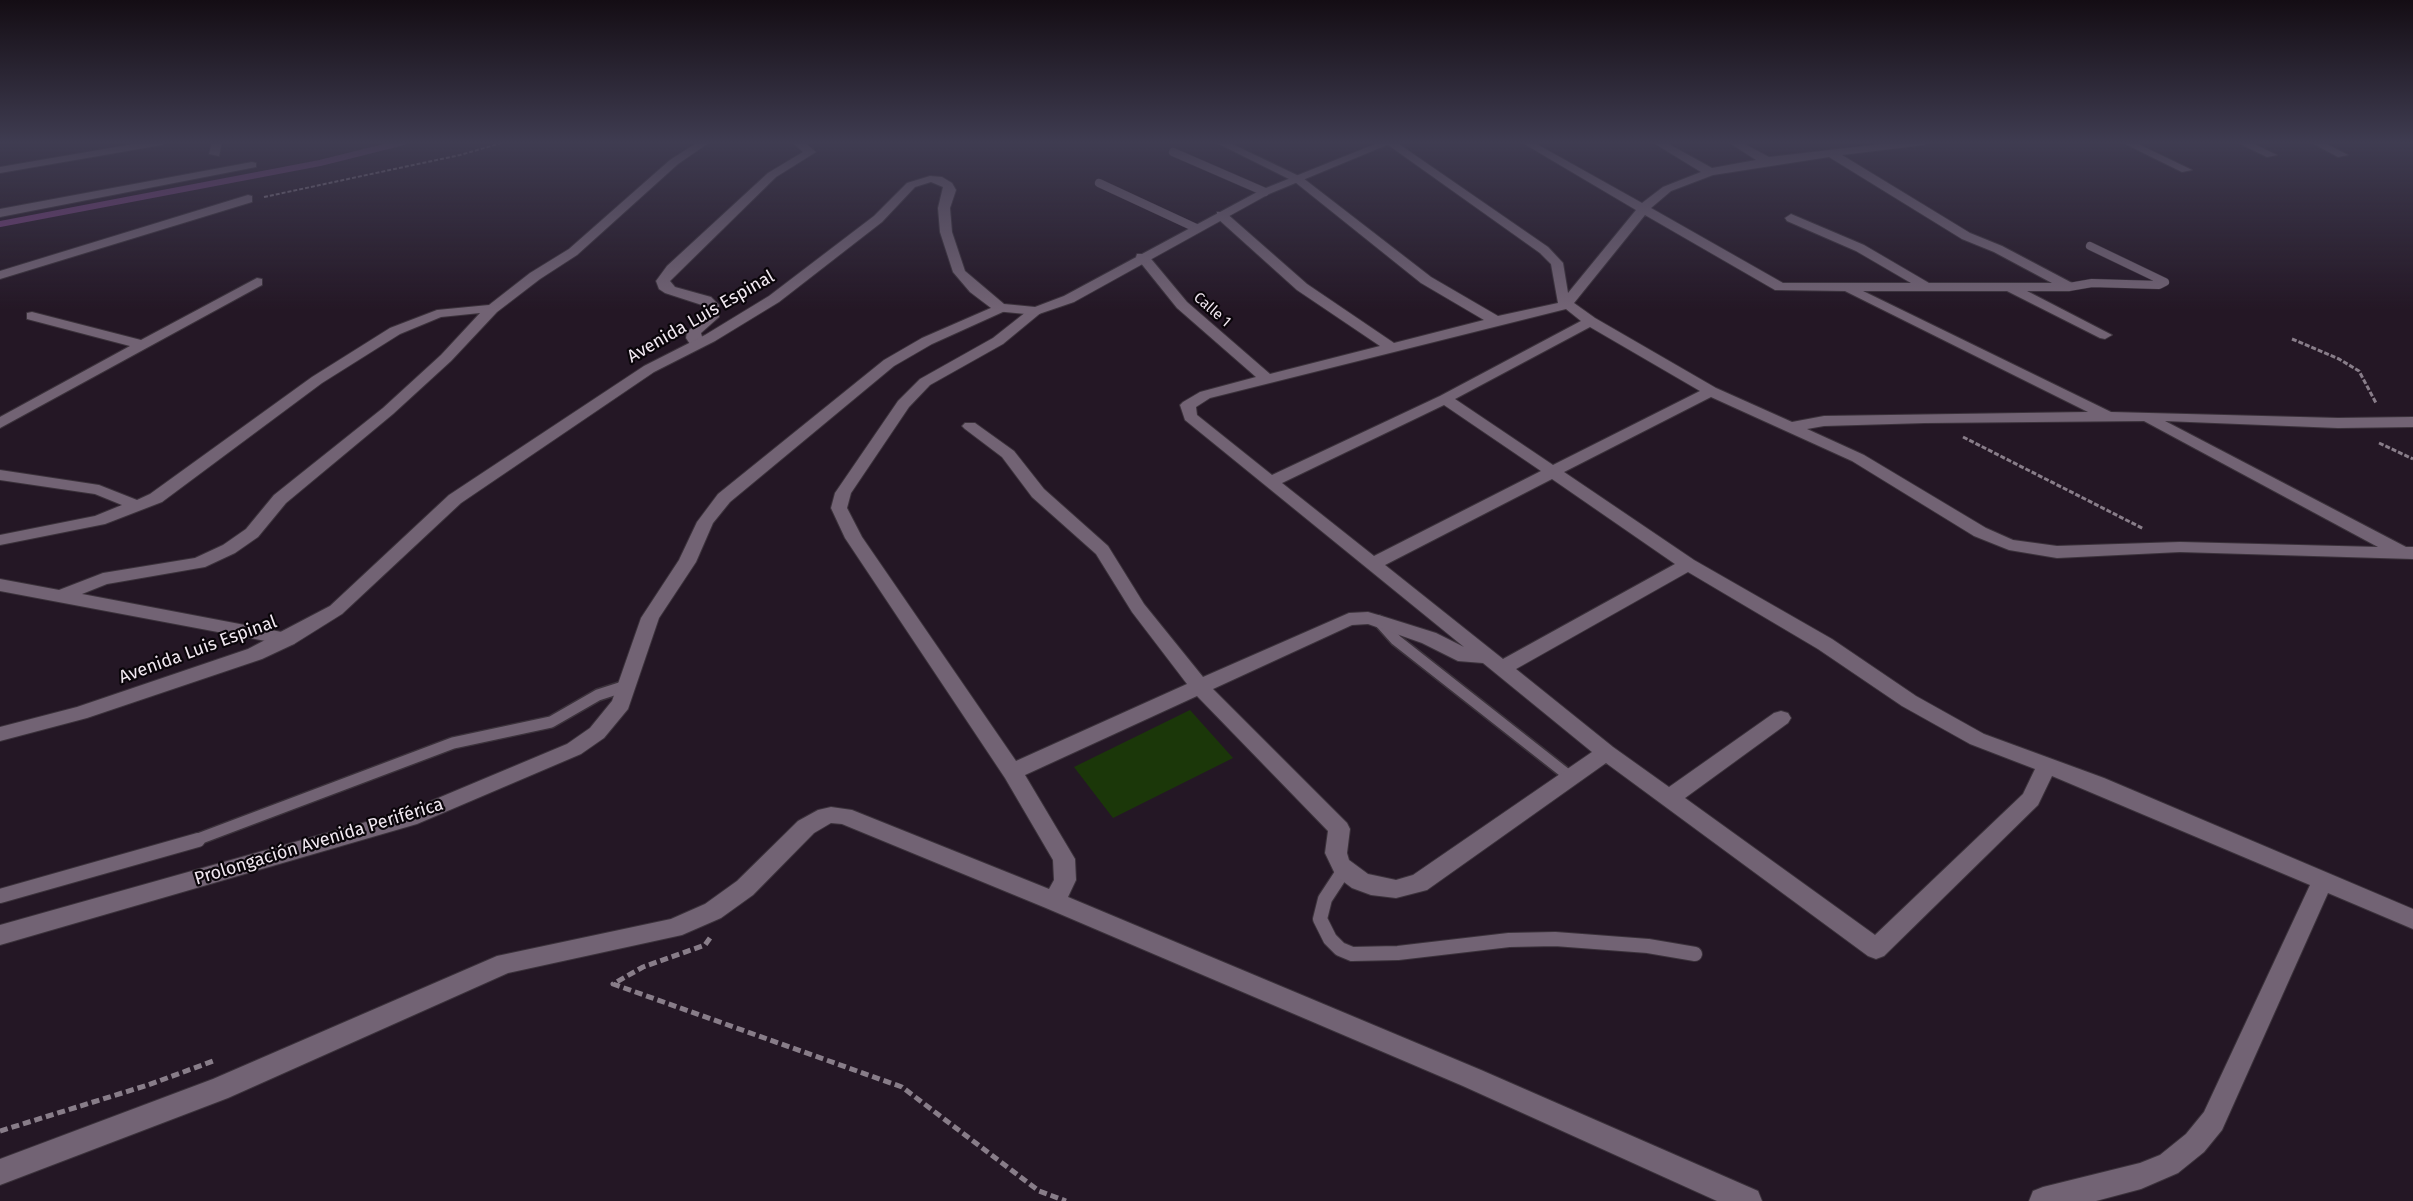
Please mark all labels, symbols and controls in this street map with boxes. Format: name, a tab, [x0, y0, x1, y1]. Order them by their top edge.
street label: Avenida Luis Espinal	[624, 266, 778, 368]
street label: Calle 1	[1190, 289, 1234, 331]
street label: Avenida Luis Espinal	[116, 611, 280, 689]
street label: Prolongación Avenida Periférica	[192, 794, 446, 890]

